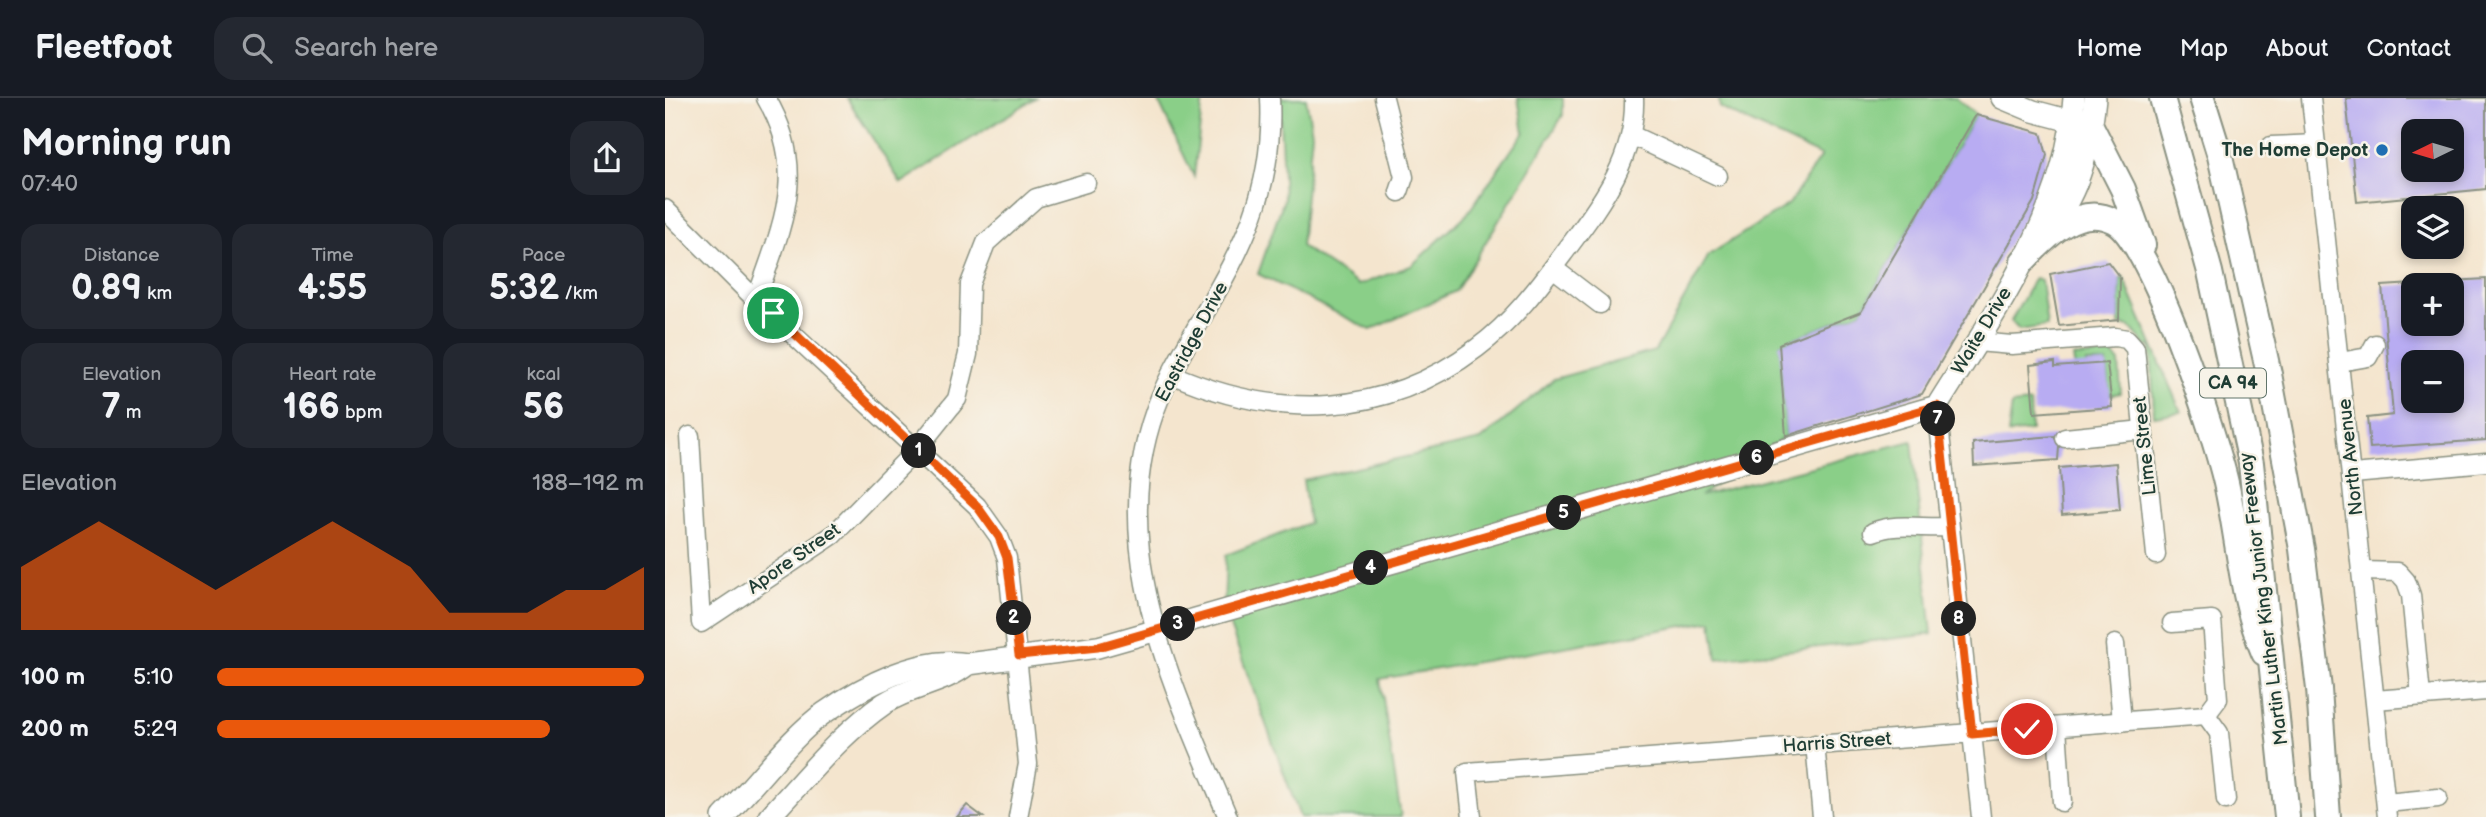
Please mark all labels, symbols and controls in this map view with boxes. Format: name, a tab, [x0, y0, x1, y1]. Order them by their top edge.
search box	[214, 17, 704, 80]
text: Fleetfoot	[35, 28, 172, 68]
icon: search	[238, 29, 276, 67]
text: Search here	[294, 33, 438, 64]
text: Home	[2077, 34, 2142, 63]
text: Map	[2180, 34, 2228, 63]
text: About	[2266, 34, 2328, 63]
text: Contact	[2366, 34, 2451, 63]
north arrow	[2401, 119, 2464, 182]
map controls	[2401, 119, 2464, 413]
text: Morning run	[21, 121, 232, 166]
button: share	[570, 121, 644, 195]
place label: The Home Depot	[2221, 139, 2369, 162]
marker: The Home Depot	[2374, 142, 2390, 158]
text: 07:40	[21, 170, 78, 198]
button: layers	[2401, 196, 2464, 259]
text: Distance	[84, 244, 159, 267]
text: Time	[311, 244, 354, 267]
text: Pace	[522, 244, 565, 267]
text: 0.89	[71, 267, 142, 310]
text: 4:55	[298, 267, 367, 310]
text: 5:32	[489, 267, 559, 310]
button: +	[2401, 273, 2464, 336]
street label: Eastridge Drive	[1151, 278, 1233, 406]
text: km	[142, 282, 172, 305]
text: /km	[559, 282, 598, 305]
pin	[743, 283, 803, 343]
street label: Waite Drive	[1947, 283, 2017, 379]
icon: arrive	[754, 294, 792, 332]
button: −	[2401, 350, 2464, 413]
text: Elevation	[82, 363, 161, 386]
text: Heart rate	[289, 363, 376, 386]
text: kcal	[526, 363, 561, 386]
road number: CA 94	[2200, 368, 2266, 398]
text: 7	[101, 386, 121, 429]
text: 166	[283, 386, 340, 429]
text: 56	[523, 386, 564, 429]
street label: Lime Street	[2128, 395, 2162, 497]
street label: North Avenue	[2333, 397, 2369, 517]
text: m	[121, 401, 142, 424]
text: bpm	[340, 401, 382, 424]
pin: 7	[1921, 402, 1955, 436]
text: 7	[1932, 407, 1943, 430]
pin: 1	[901, 434, 937, 468]
text: 1	[915, 439, 923, 462]
pin: 6	[1739, 440, 1775, 476]
text: 6	[1751, 446, 1762, 469]
street label: Martin Luther King Junior Freeway	[2235, 451, 2293, 747]
text: Elevation	[21, 469, 117, 497]
text: 188–192 m	[532, 469, 644, 497]
pin: 5	[1546, 496, 1581, 530]
text: 5	[1558, 501, 1569, 524]
street label: Apore Street	[743, 518, 845, 599]
pin: 4	[1353, 550, 1389, 586]
text: 4	[1365, 556, 1376, 579]
pin: 2	[997, 601, 1031, 636]
pin: 8	[1941, 602, 1977, 636]
text: 2	[1008, 606, 1019, 629]
pin: 3	[1161, 606, 1195, 642]
text: 8	[1953, 607, 1964, 630]
text: 3	[1172, 612, 1183, 635]
text: 100 m	[21, 663, 85, 691]
text: 5:10	[133, 663, 173, 691]
pin	[1997, 699, 2057, 759]
icon: check	[2008, 710, 2046, 748]
text: 200 m	[21, 715, 89, 743]
text: 5:29	[133, 715, 178, 743]
street label: Harris Street	[1782, 728, 1892, 758]

